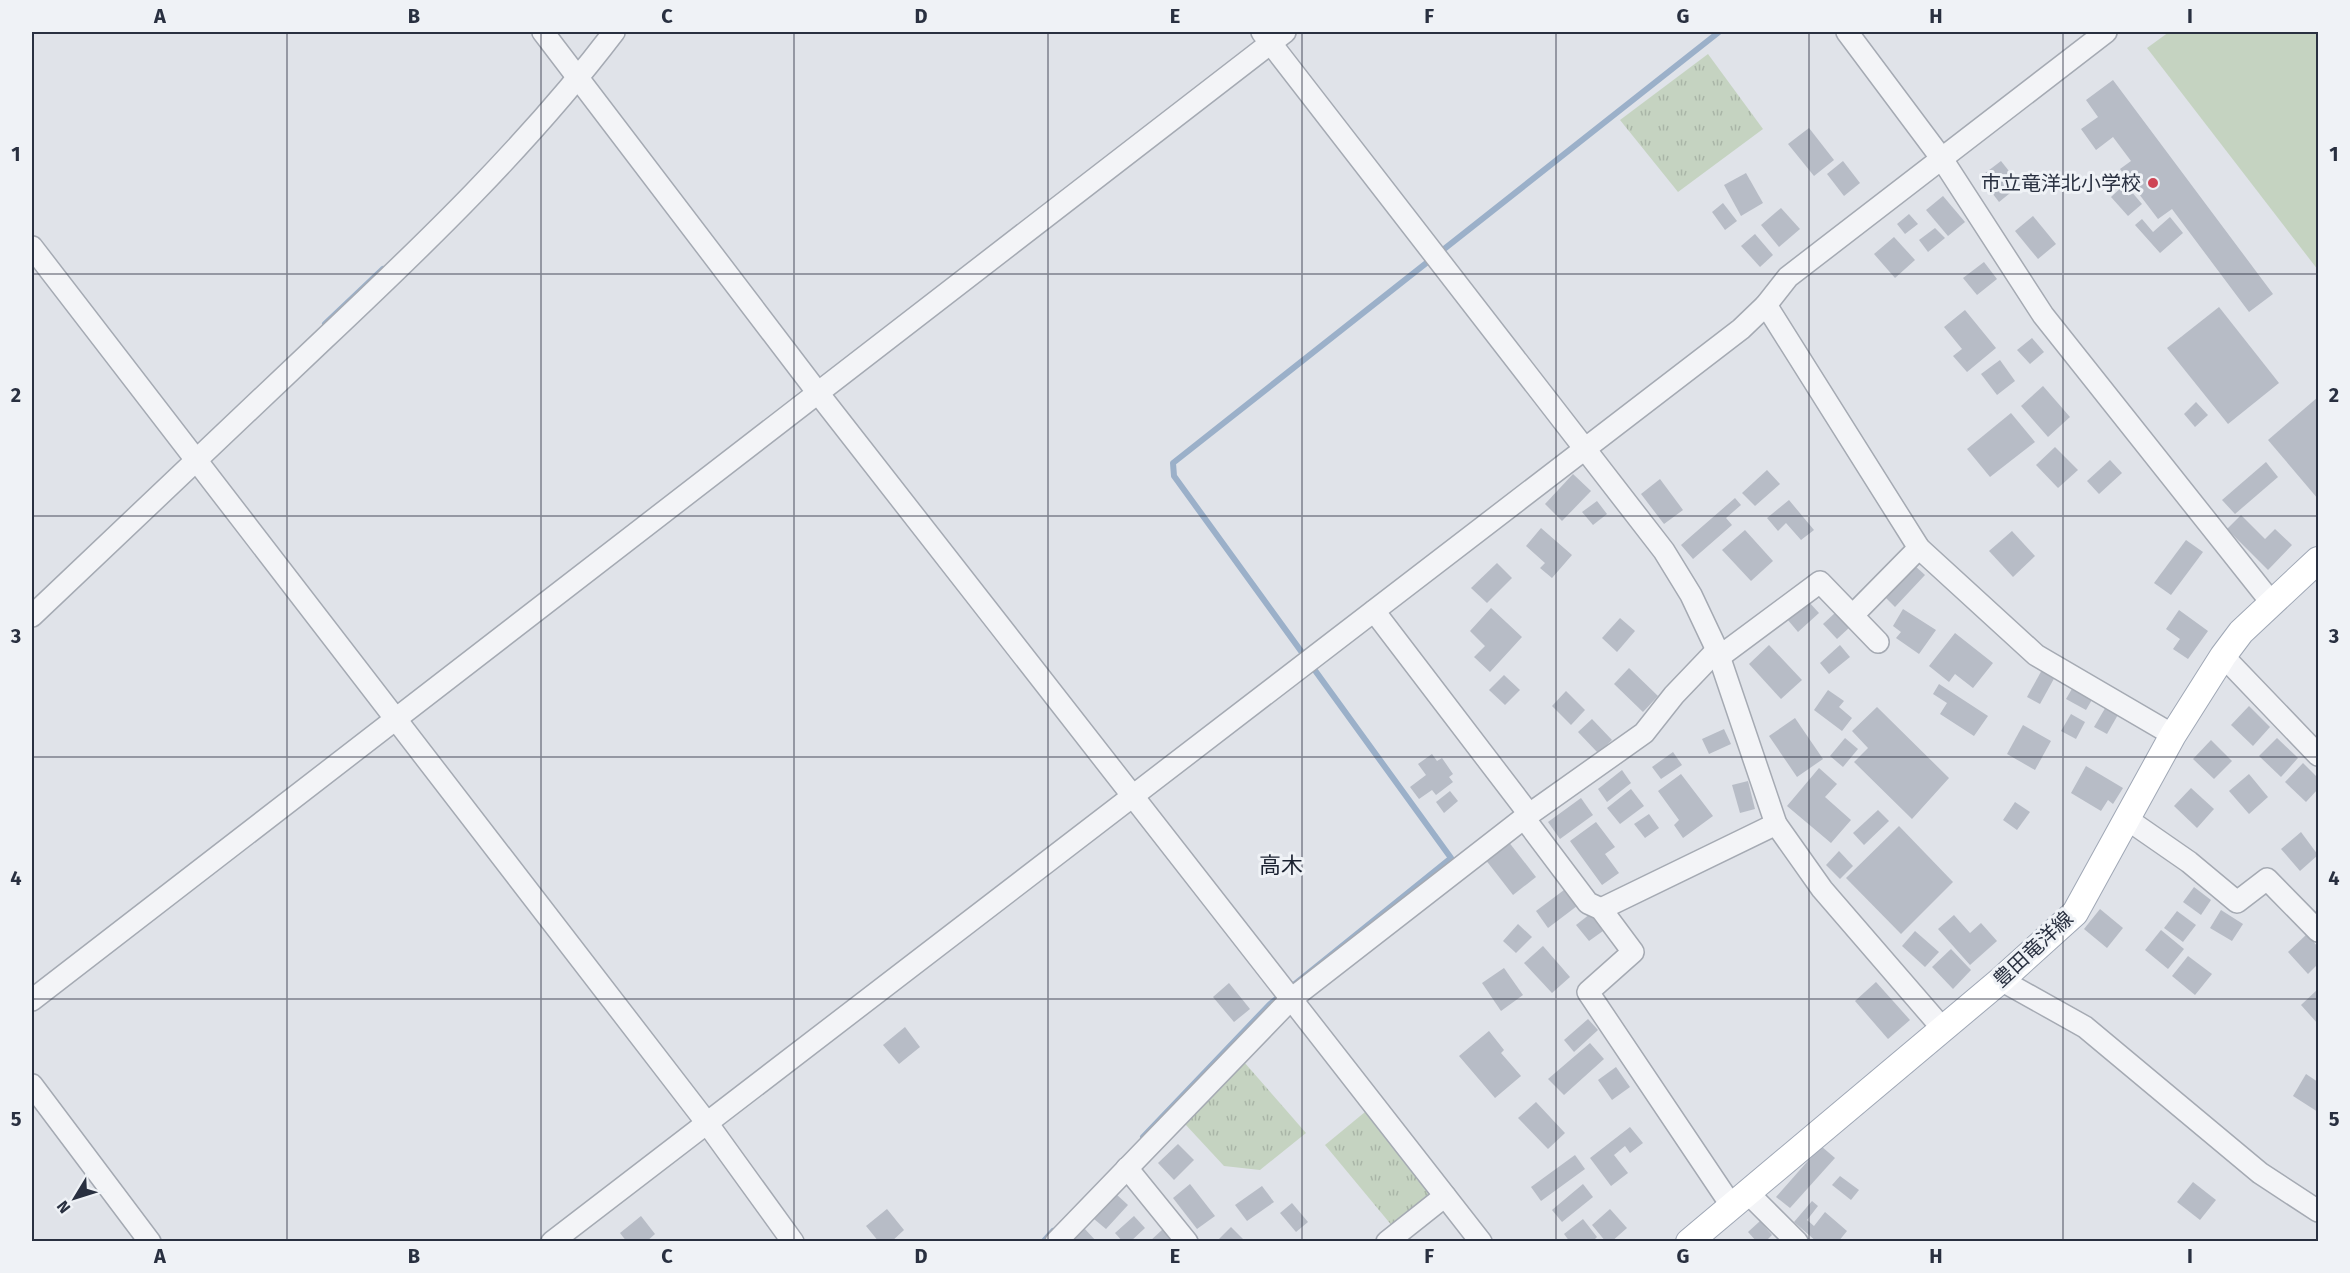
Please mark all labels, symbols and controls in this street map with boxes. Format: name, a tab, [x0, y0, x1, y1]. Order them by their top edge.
text: A	[153, 4, 167, 28]
text: B	[408, 4, 420, 28]
text: C	[661, 4, 673, 28]
text: D	[914, 4, 928, 28]
text: E	[1170, 4, 1180, 28]
text: F	[1424, 4, 1434, 28]
text: G	[1677, 4, 1689, 28]
text: H	[1929, 4, 1943, 28]
text: I	[2187, 4, 2193, 28]
text: 1	[11, 142, 21, 166]
text: 1	[2329, 142, 2339, 166]
place label: 市立竜洋北小学校	[1981, 171, 2141, 195]
marker: 市立竜洋北小学校	[2146, 176, 2160, 190]
text: 2	[11, 383, 21, 407]
text: 2	[2329, 383, 2339, 407]
text: 3	[10, 624, 21, 648]
text: 3	[2328, 624, 2339, 648]
district label: 高木	[1259, 852, 1303, 879]
text: 4	[10, 866, 22, 890]
text: 4	[2328, 866, 2340, 890]
street label: 豊田竜洋線	[1988, 906, 2078, 992]
text: 5	[11, 1107, 22, 1131]
text: 5	[2329, 1107, 2340, 1131]
north arrow	[45, 1168, 105, 1228]
text: N	[53, 1197, 74, 1217]
text: A	[153, 1244, 167, 1268]
text: B	[408, 1244, 420, 1268]
text: C	[661, 1244, 673, 1268]
text: D	[914, 1244, 928, 1268]
text: E	[1170, 1244, 1180, 1268]
text: F	[1424, 1244, 1434, 1268]
text: G	[1677, 1244, 1689, 1268]
text: H	[1929, 1244, 1943, 1268]
text: I	[2187, 1244, 2193, 1268]

